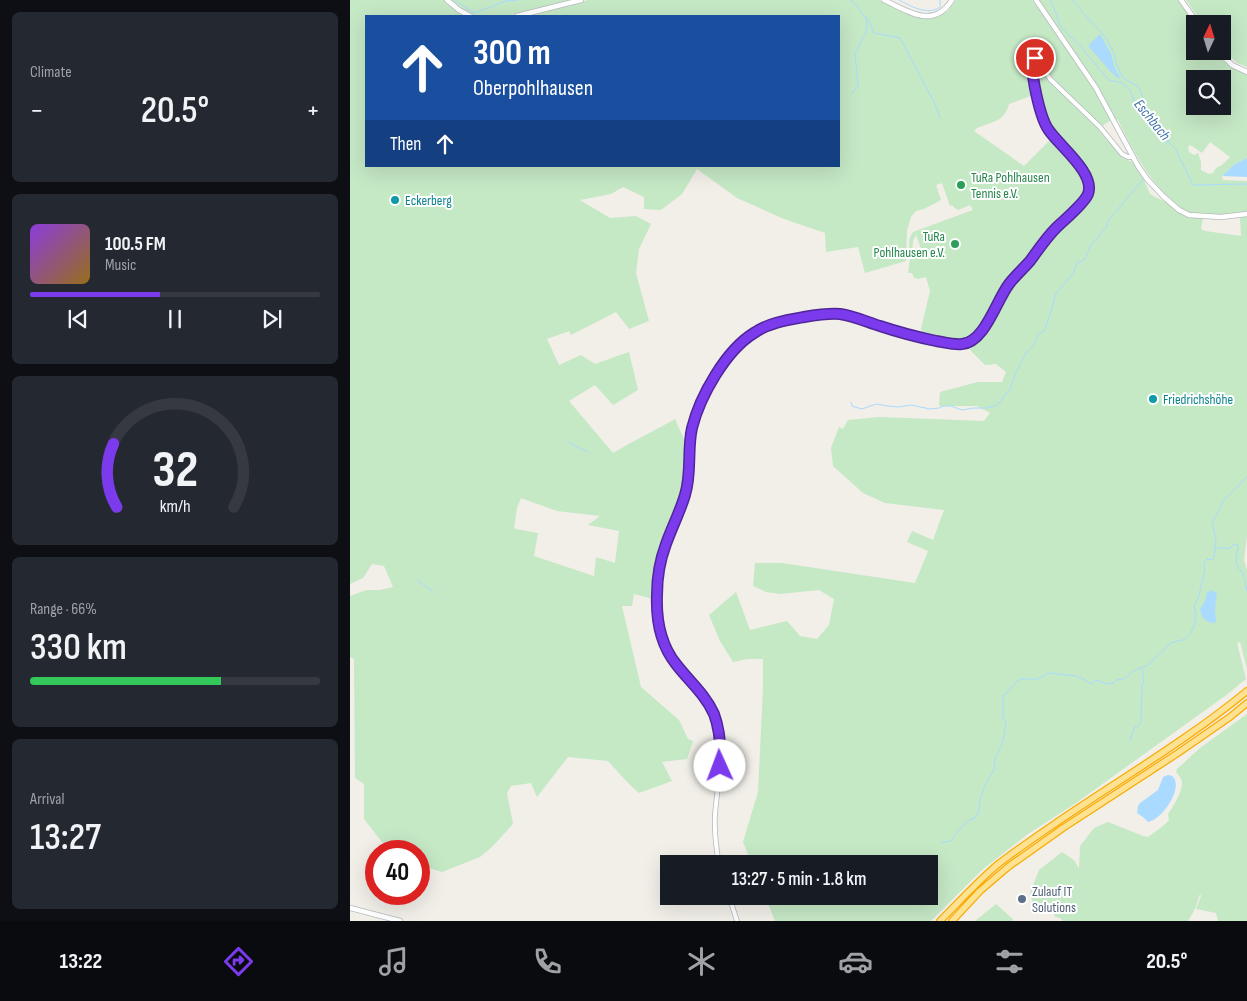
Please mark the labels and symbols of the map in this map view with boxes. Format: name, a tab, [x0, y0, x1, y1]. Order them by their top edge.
north arrow	[1186, 15, 1231, 60]
pin	[1014, 37, 1056, 79]
water label: Eschbach	[1130, 95, 1174, 145]
place label: TuRa Pohlhausen Tennis e.V.	[971, 169, 1050, 202]
marker: TuRa Pohlhausen Tennis e.V.	[955, 179, 967, 191]
place label: Eckerberg	[405, 192, 452, 209]
marker: Eckerberg	[389, 194, 401, 206]
place label: TuRa Pohlhausen e.V.	[874, 228, 945, 261]
marker: TuRa Pohlhausen e.V.	[949, 238, 961, 250]
place label: Friedrichshöhe	[1163, 391, 1233, 408]
marker: Friedrichshöhe	[1147, 393, 1159, 405]
position arrow	[693, 739, 745, 791]
speed limit sign: 40	[365, 840, 430, 905]
place label: Zulauf IT Solutions	[1032, 883, 1076, 916]
marker: Zulauf IT Solutions	[1016, 893, 1028, 905]

